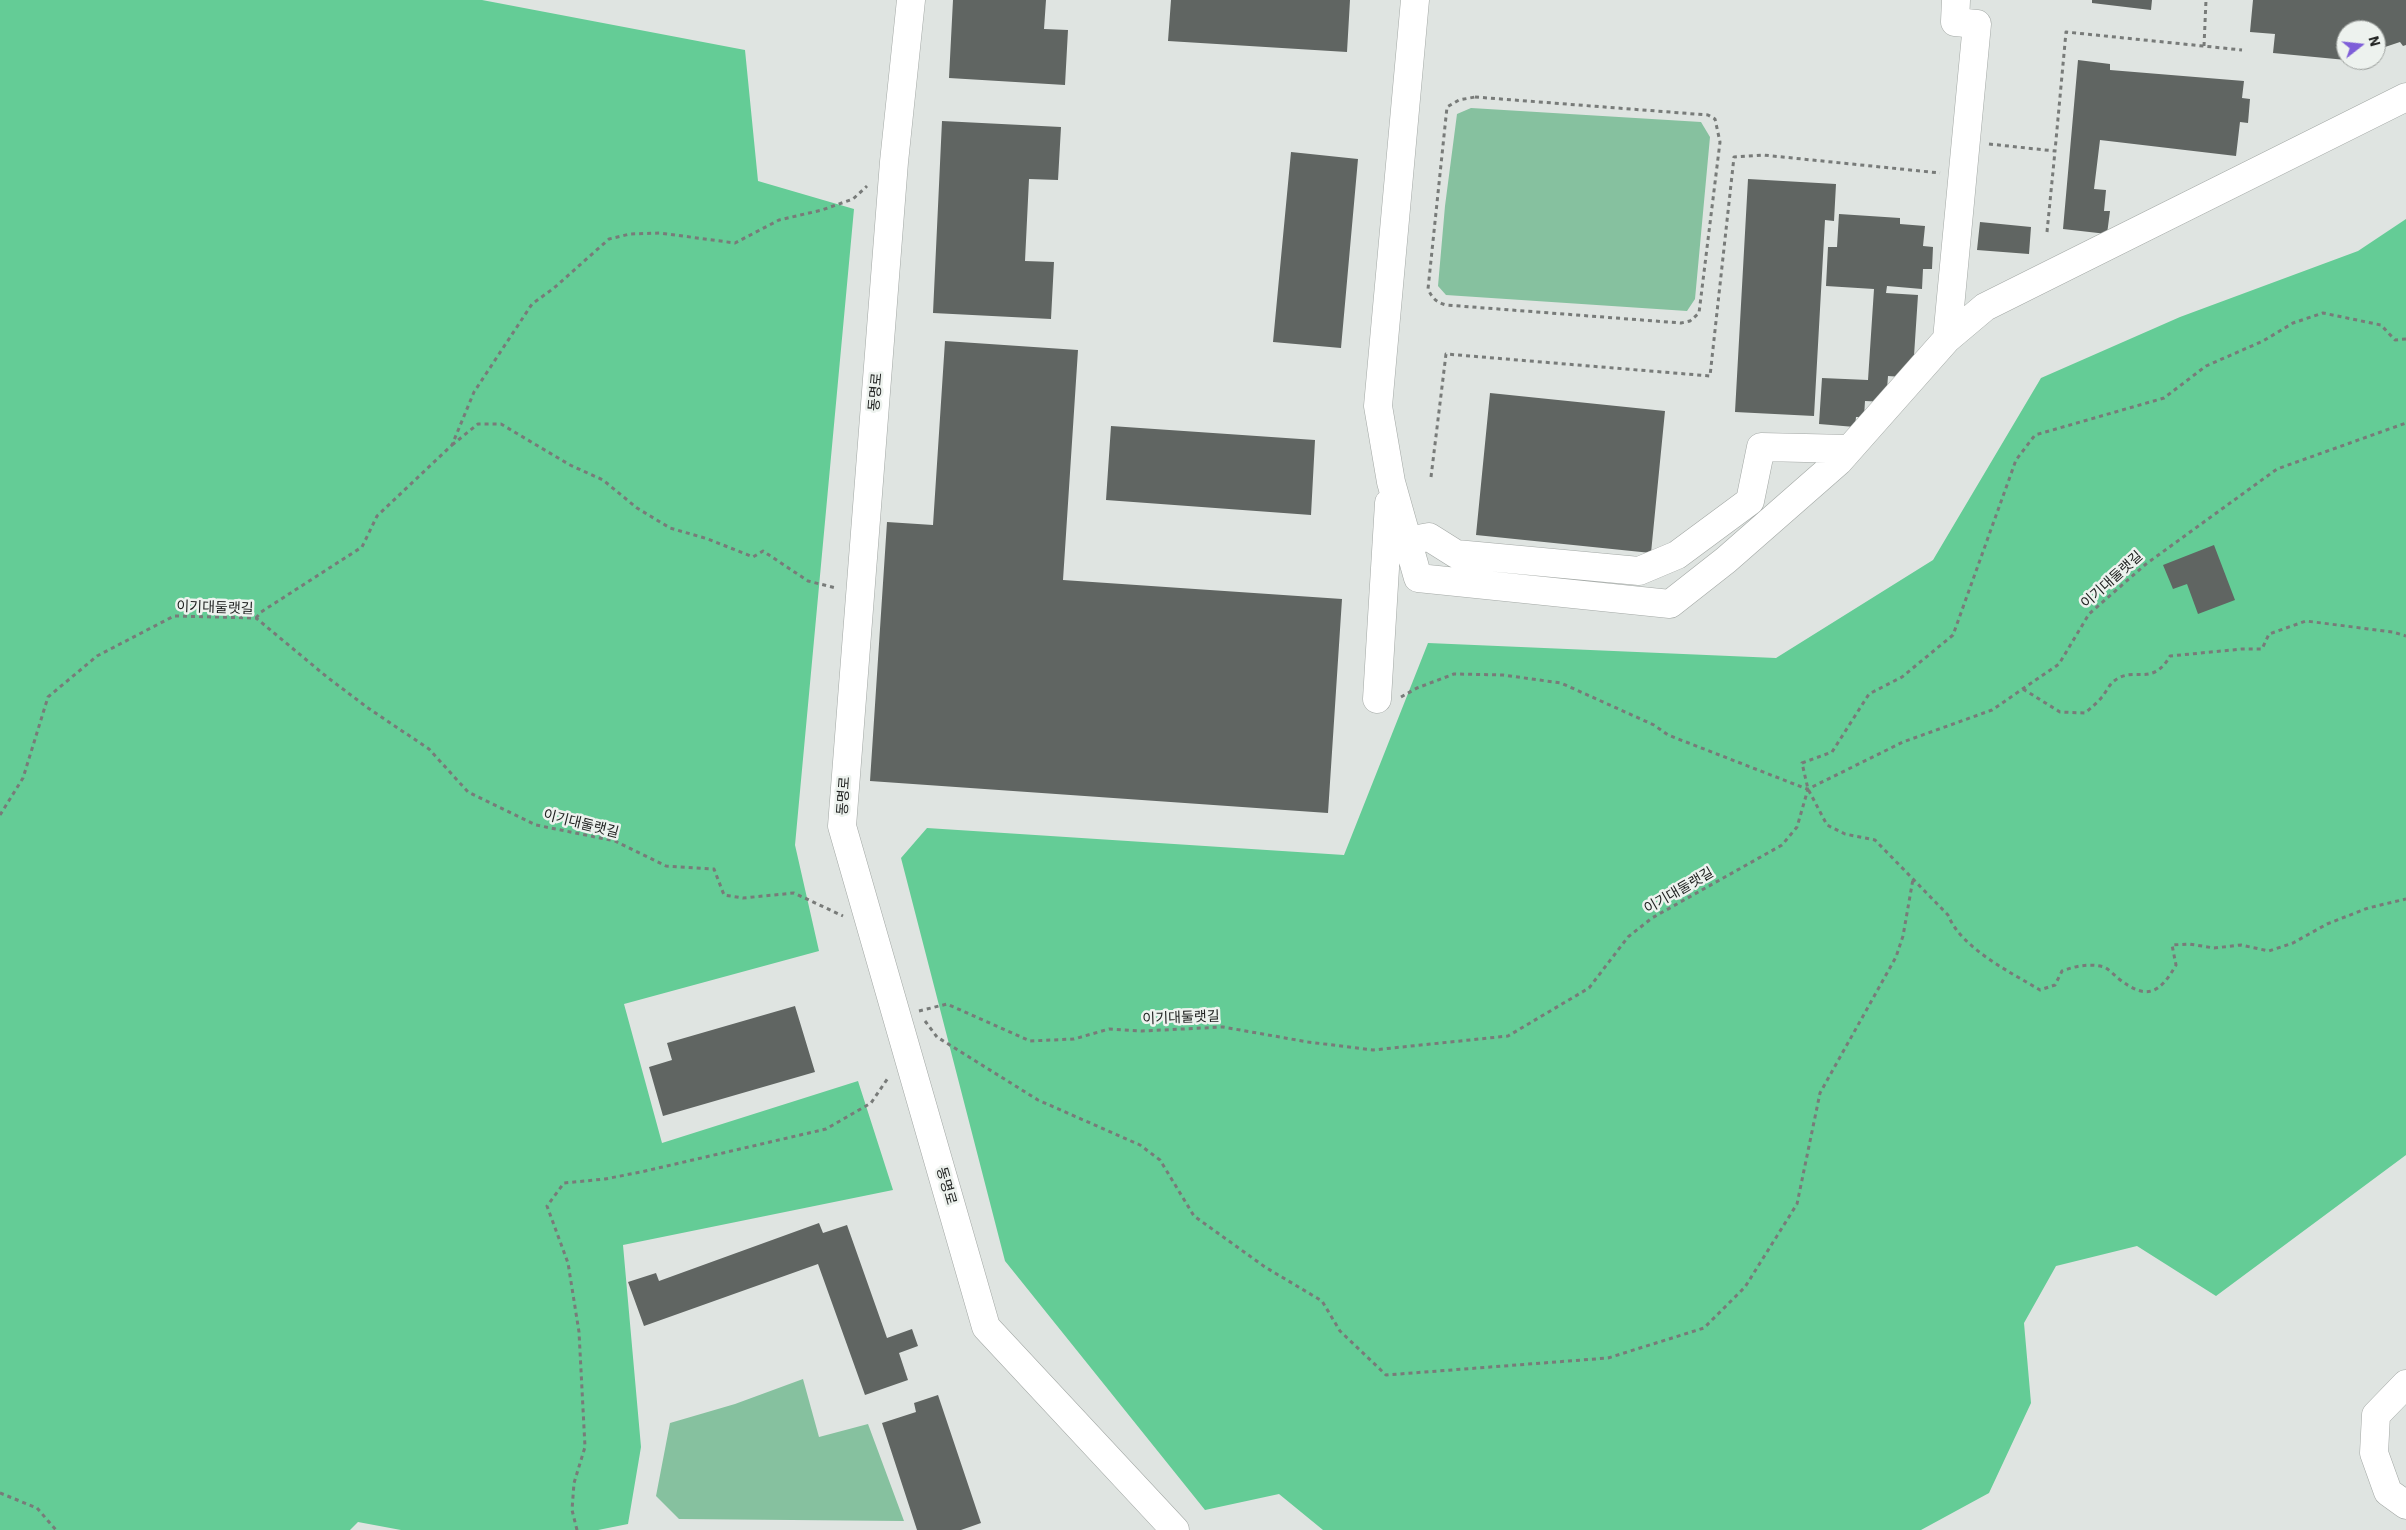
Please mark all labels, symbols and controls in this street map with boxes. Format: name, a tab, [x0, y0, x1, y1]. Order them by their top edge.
north arrow	[2336, 20, 2386, 70]
text: N	[2364, 34, 2385, 48]
street label: 동명로	[866, 372, 886, 412]
street label: 이기대둘랫길	[2078, 548, 2146, 612]
street label: 이기대둘랫길	[176, 598, 254, 618]
street label: 동명로	[834, 776, 854, 816]
street label: 이기대둘랫길	[541, 807, 621, 841]
street label: 이기대둘랫길	[1641, 864, 1717, 918]
street label: 이기대둘랫길	[1142, 1008, 1220, 1028]
street label: 동명로	[933, 1165, 959, 1207]

